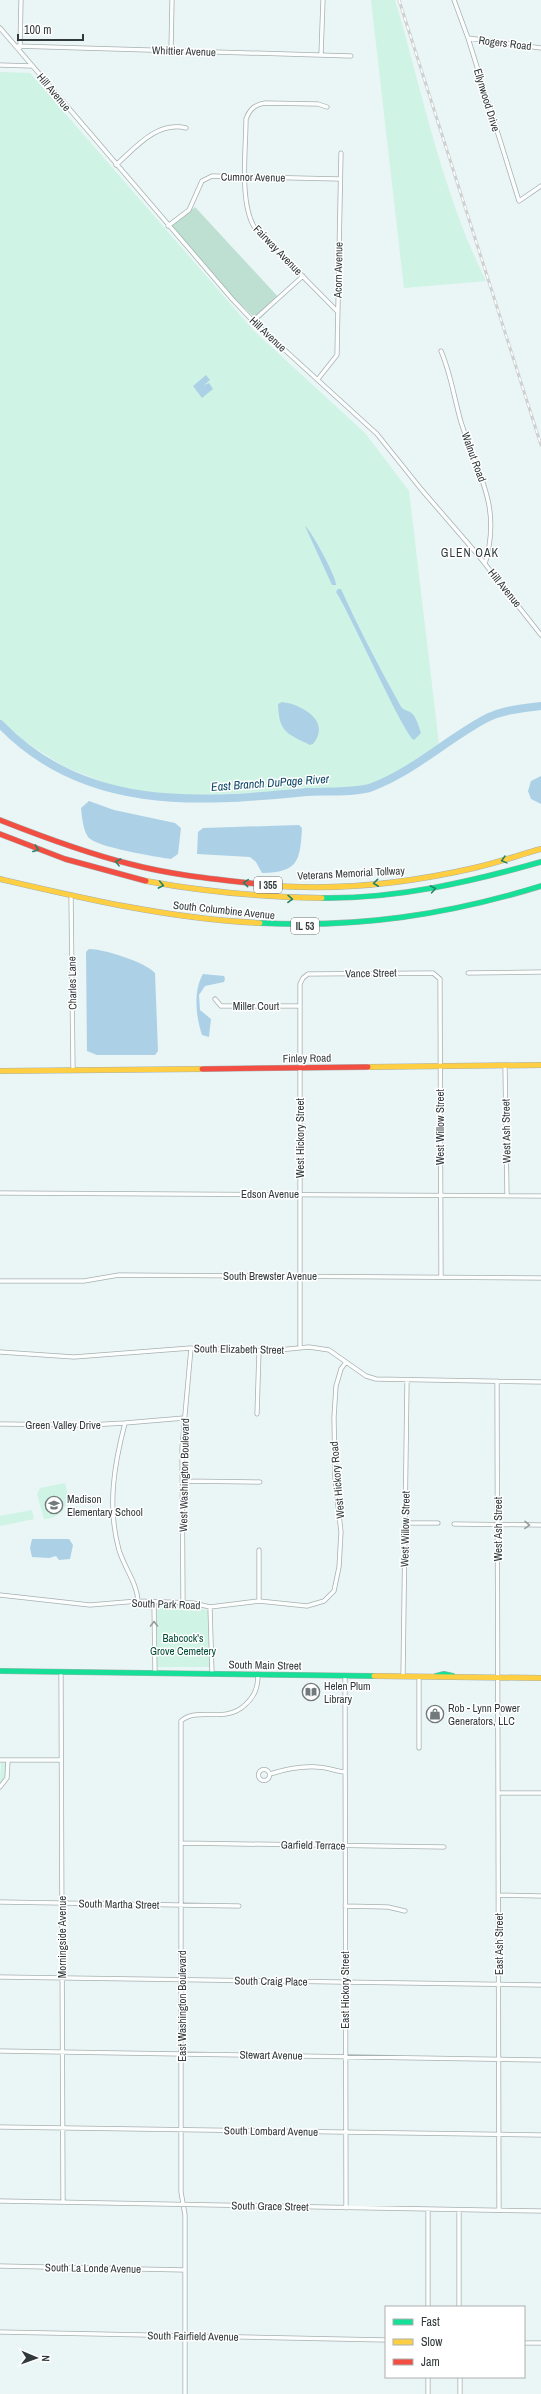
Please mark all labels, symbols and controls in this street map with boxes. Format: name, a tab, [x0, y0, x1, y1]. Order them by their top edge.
scale bar	[18, 16, 83, 42]
text: 100 m	[24, 22, 51, 38]
street label: Rogers Road	[478, 33, 532, 53]
street label: Whittier Avenue	[152, 43, 216, 59]
street label: Ellynwood Drive	[471, 67, 503, 133]
street label: Hill Avenue	[34, 70, 74, 114]
street label: Cumnor Avenue	[221, 169, 285, 185]
street label: Fairway Avenue	[251, 222, 305, 278]
street label: Acorn Avenue	[330, 242, 345, 299]
street label: Hill Avenue	[247, 313, 289, 355]
street label: Walnut Road	[459, 430, 489, 484]
district label: GLEN OAK	[441, 545, 499, 561]
street label: Hill Avenue	[485, 566, 525, 610]
water label: East Branch DuPage River	[211, 771, 330, 795]
one-way arrow	[32, 845, 39, 853]
one-way arrow	[500, 855, 507, 864]
one-way arrow	[115, 858, 122, 867]
street label: Veterans Memorial Tollway	[297, 863, 406, 883]
road number: I 355	[254, 877, 282, 893]
one-way arrow	[373, 878, 379, 887]
one-way arrow	[243, 879, 249, 888]
one-way arrow	[158, 880, 164, 889]
one-way arrow	[430, 885, 436, 893]
one-way arrow	[287, 895, 293, 903]
street label: South Columbine Avenue	[172, 898, 276, 922]
road number: IL 53	[291, 918, 319, 934]
street label: Charles Lane	[65, 956, 79, 1010]
street label: Vance Street	[345, 966, 397, 980]
street label: Miller Court	[233, 999, 280, 1013]
street label: Finley Road	[283, 1051, 331, 1065]
street label: West Willow Street	[433, 1089, 447, 1165]
street label: West Hickory Street	[293, 1097, 307, 1178]
street label: West Ash Street	[498, 1098, 514, 1163]
street label: Edson Avenue	[241, 1187, 299, 1201]
street label: South Brewster Avenue	[223, 1269, 317, 1283]
street label: South Elizabeth Street	[194, 1341, 285, 1357]
street label: Green Valley Drive	[25, 1418, 101, 1432]
street label: West Washington Boulevard	[176, 1418, 192, 1532]
street label: West Hickory Road	[327, 1441, 347, 1519]
street label: West Willow Street	[397, 1490, 413, 1567]
place label: Madison Elementary School	[67, 1492, 143, 1519]
school or university icon: Madison Elementary School	[44, 1495, 64, 1515]
street label: West Ash Street	[491, 1496, 505, 1561]
one-way arrow	[524, 1520, 530, 1529]
street label: South Park Road	[131, 1596, 201, 1612]
one-way arrow	[150, 1621, 158, 1627]
park label: Babcock's Grove Cemetery	[150, 1631, 217, 1658]
street label: South Main Street	[229, 1657, 302, 1673]
place label: Helen Plum Library	[324, 1679, 371, 1706]
library icon: Helen Plum Library	[301, 1682, 321, 1702]
place label: Rob - Lynn Power Generators, LLC	[448, 1701, 520, 1728]
shop icon: Rob - Lynn Power Generators, LLC	[425, 1704, 445, 1724]
street label: Garfield Terrace	[281, 1837, 345, 1853]
street label: Morningside Avenue	[55, 1896, 69, 1978]
street label: South Martha Street	[79, 1896, 160, 1912]
street label: East Ash Street	[492, 1912, 506, 1975]
street label: East Washington Boulevard	[175, 1950, 189, 2062]
street label: East Hickory Street	[338, 1951, 352, 2029]
street label: South Craig Place	[234, 1973, 308, 1989]
street label: Stewart Avenue	[239, 2047, 303, 2063]
street label: South Lombard Avenue	[224, 2123, 318, 2139]
street label: South Grace Street	[231, 2198, 309, 2214]
street label: South La Londe Avenue	[45, 2260, 141, 2276]
legend	[385, 2306, 525, 2378]
text: Fast	[421, 2314, 440, 2330]
street label: South Fairfield Avenue	[147, 2328, 239, 2344]
text: Slow	[421, 2334, 443, 2350]
north arrow	[16, 2338, 56, 2378]
text: Jam	[421, 2354, 440, 2370]
text: N	[39, 2355, 53, 2362]

